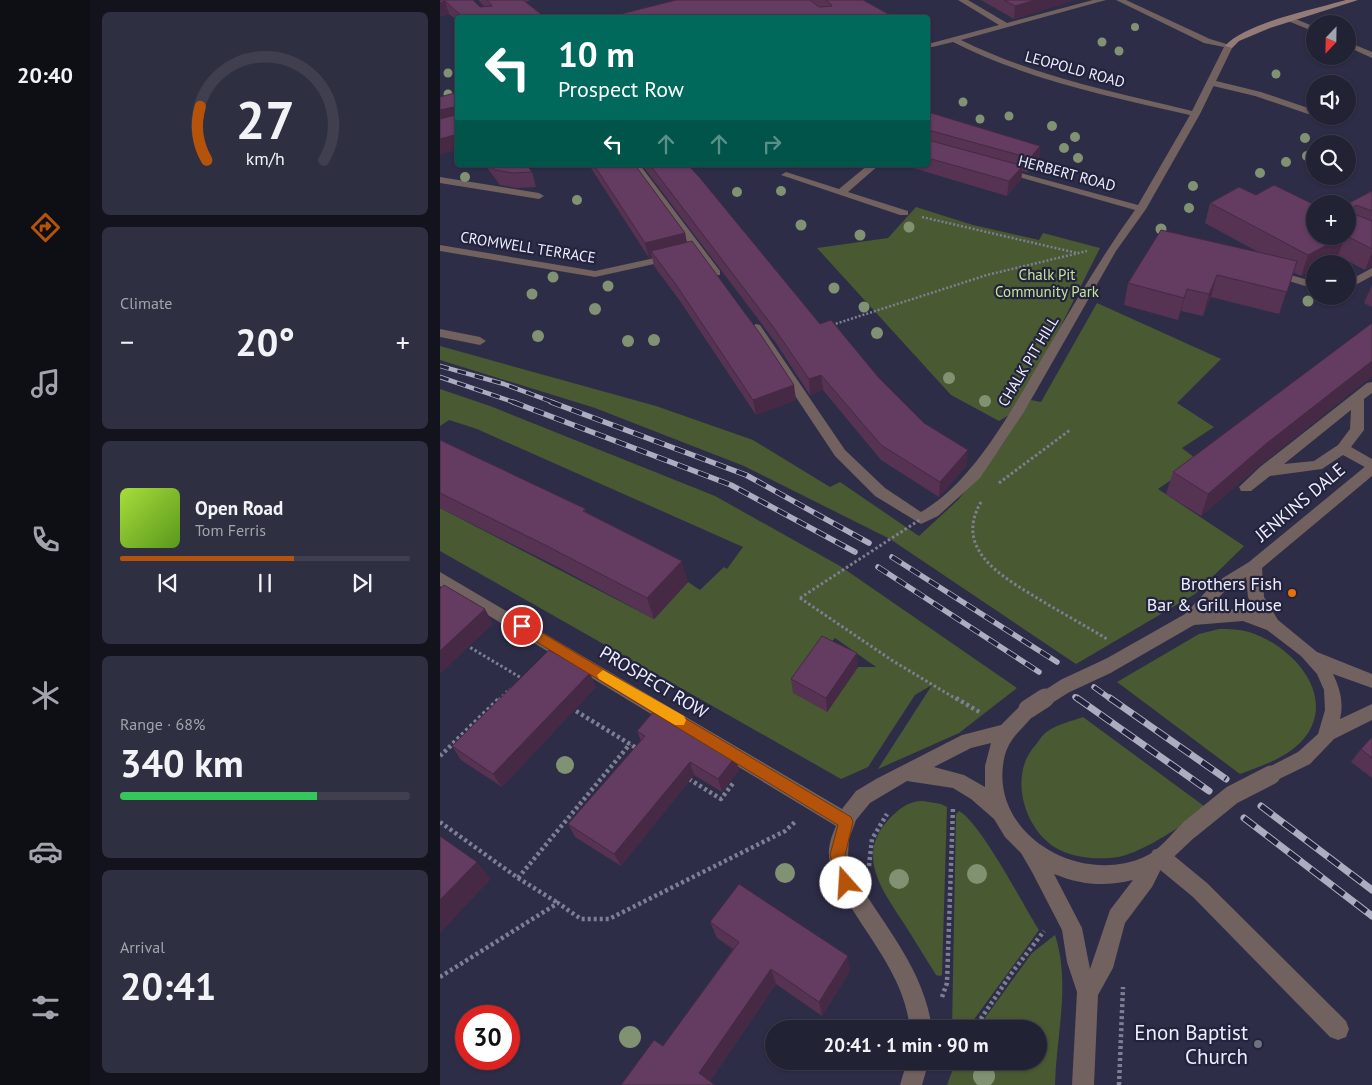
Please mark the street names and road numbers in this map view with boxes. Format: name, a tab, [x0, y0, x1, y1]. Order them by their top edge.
street label: LEOPOLD ROAD	[1023, 47, 1127, 91]
street label: HERBERT ROAD	[1016, 151, 1118, 195]
street label: CROMWELL TERRACE	[459, 227, 597, 267]
street label: CHALK PIT HILL	[994, 312, 1063, 410]
street label: JENKINS DALE	[1250, 458, 1350, 547]
street label: PROSPECT ROW	[596, 641, 712, 723]

